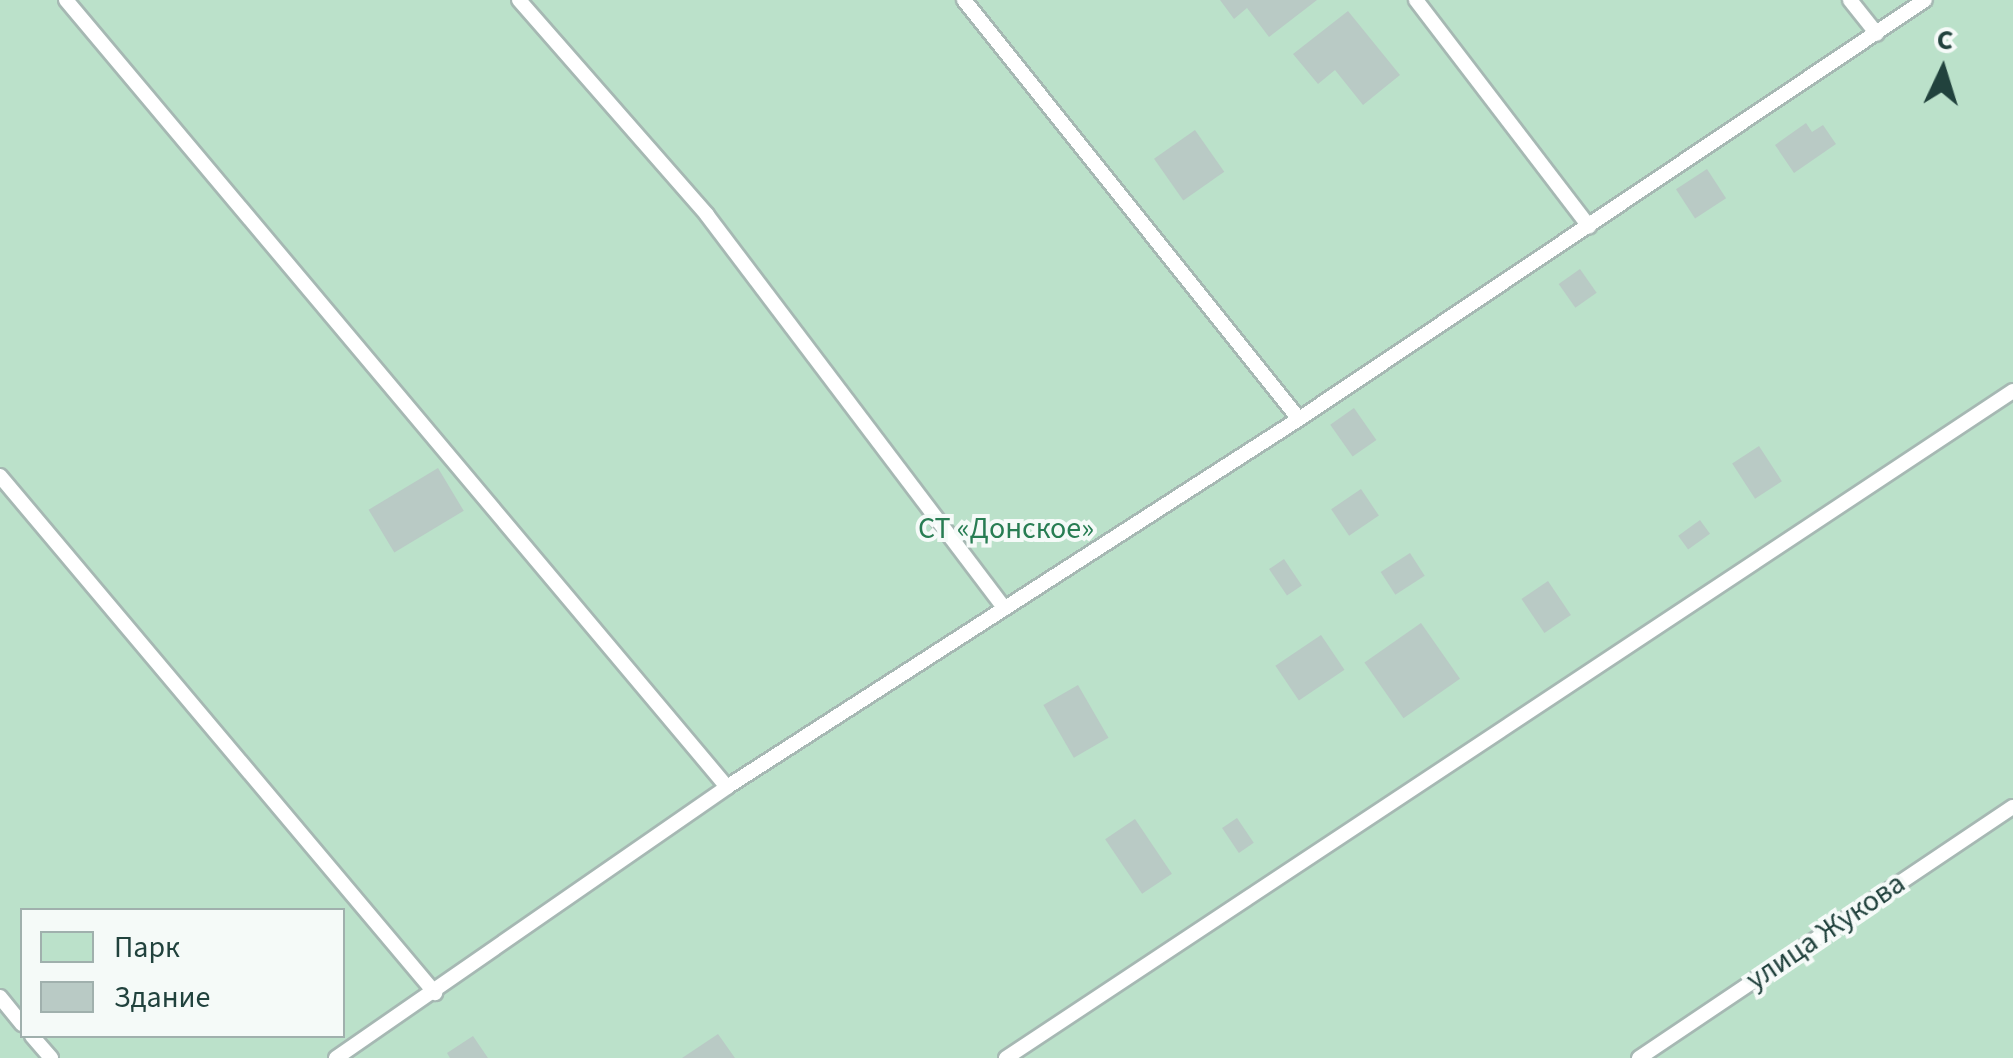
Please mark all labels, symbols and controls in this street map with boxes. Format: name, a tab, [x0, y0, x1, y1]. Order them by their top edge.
north arrow	[1893, 20, 1993, 120]
text: С	[1936, 20, 1955, 61]
park label: СТ «Донское»	[918, 511, 1094, 547]
street label: улица Жукова	[1740, 866, 1912, 998]
legend	[20, 908, 345, 1038]
text: Парк	[114, 926, 180, 969]
text: Здание	[114, 976, 210, 1019]

